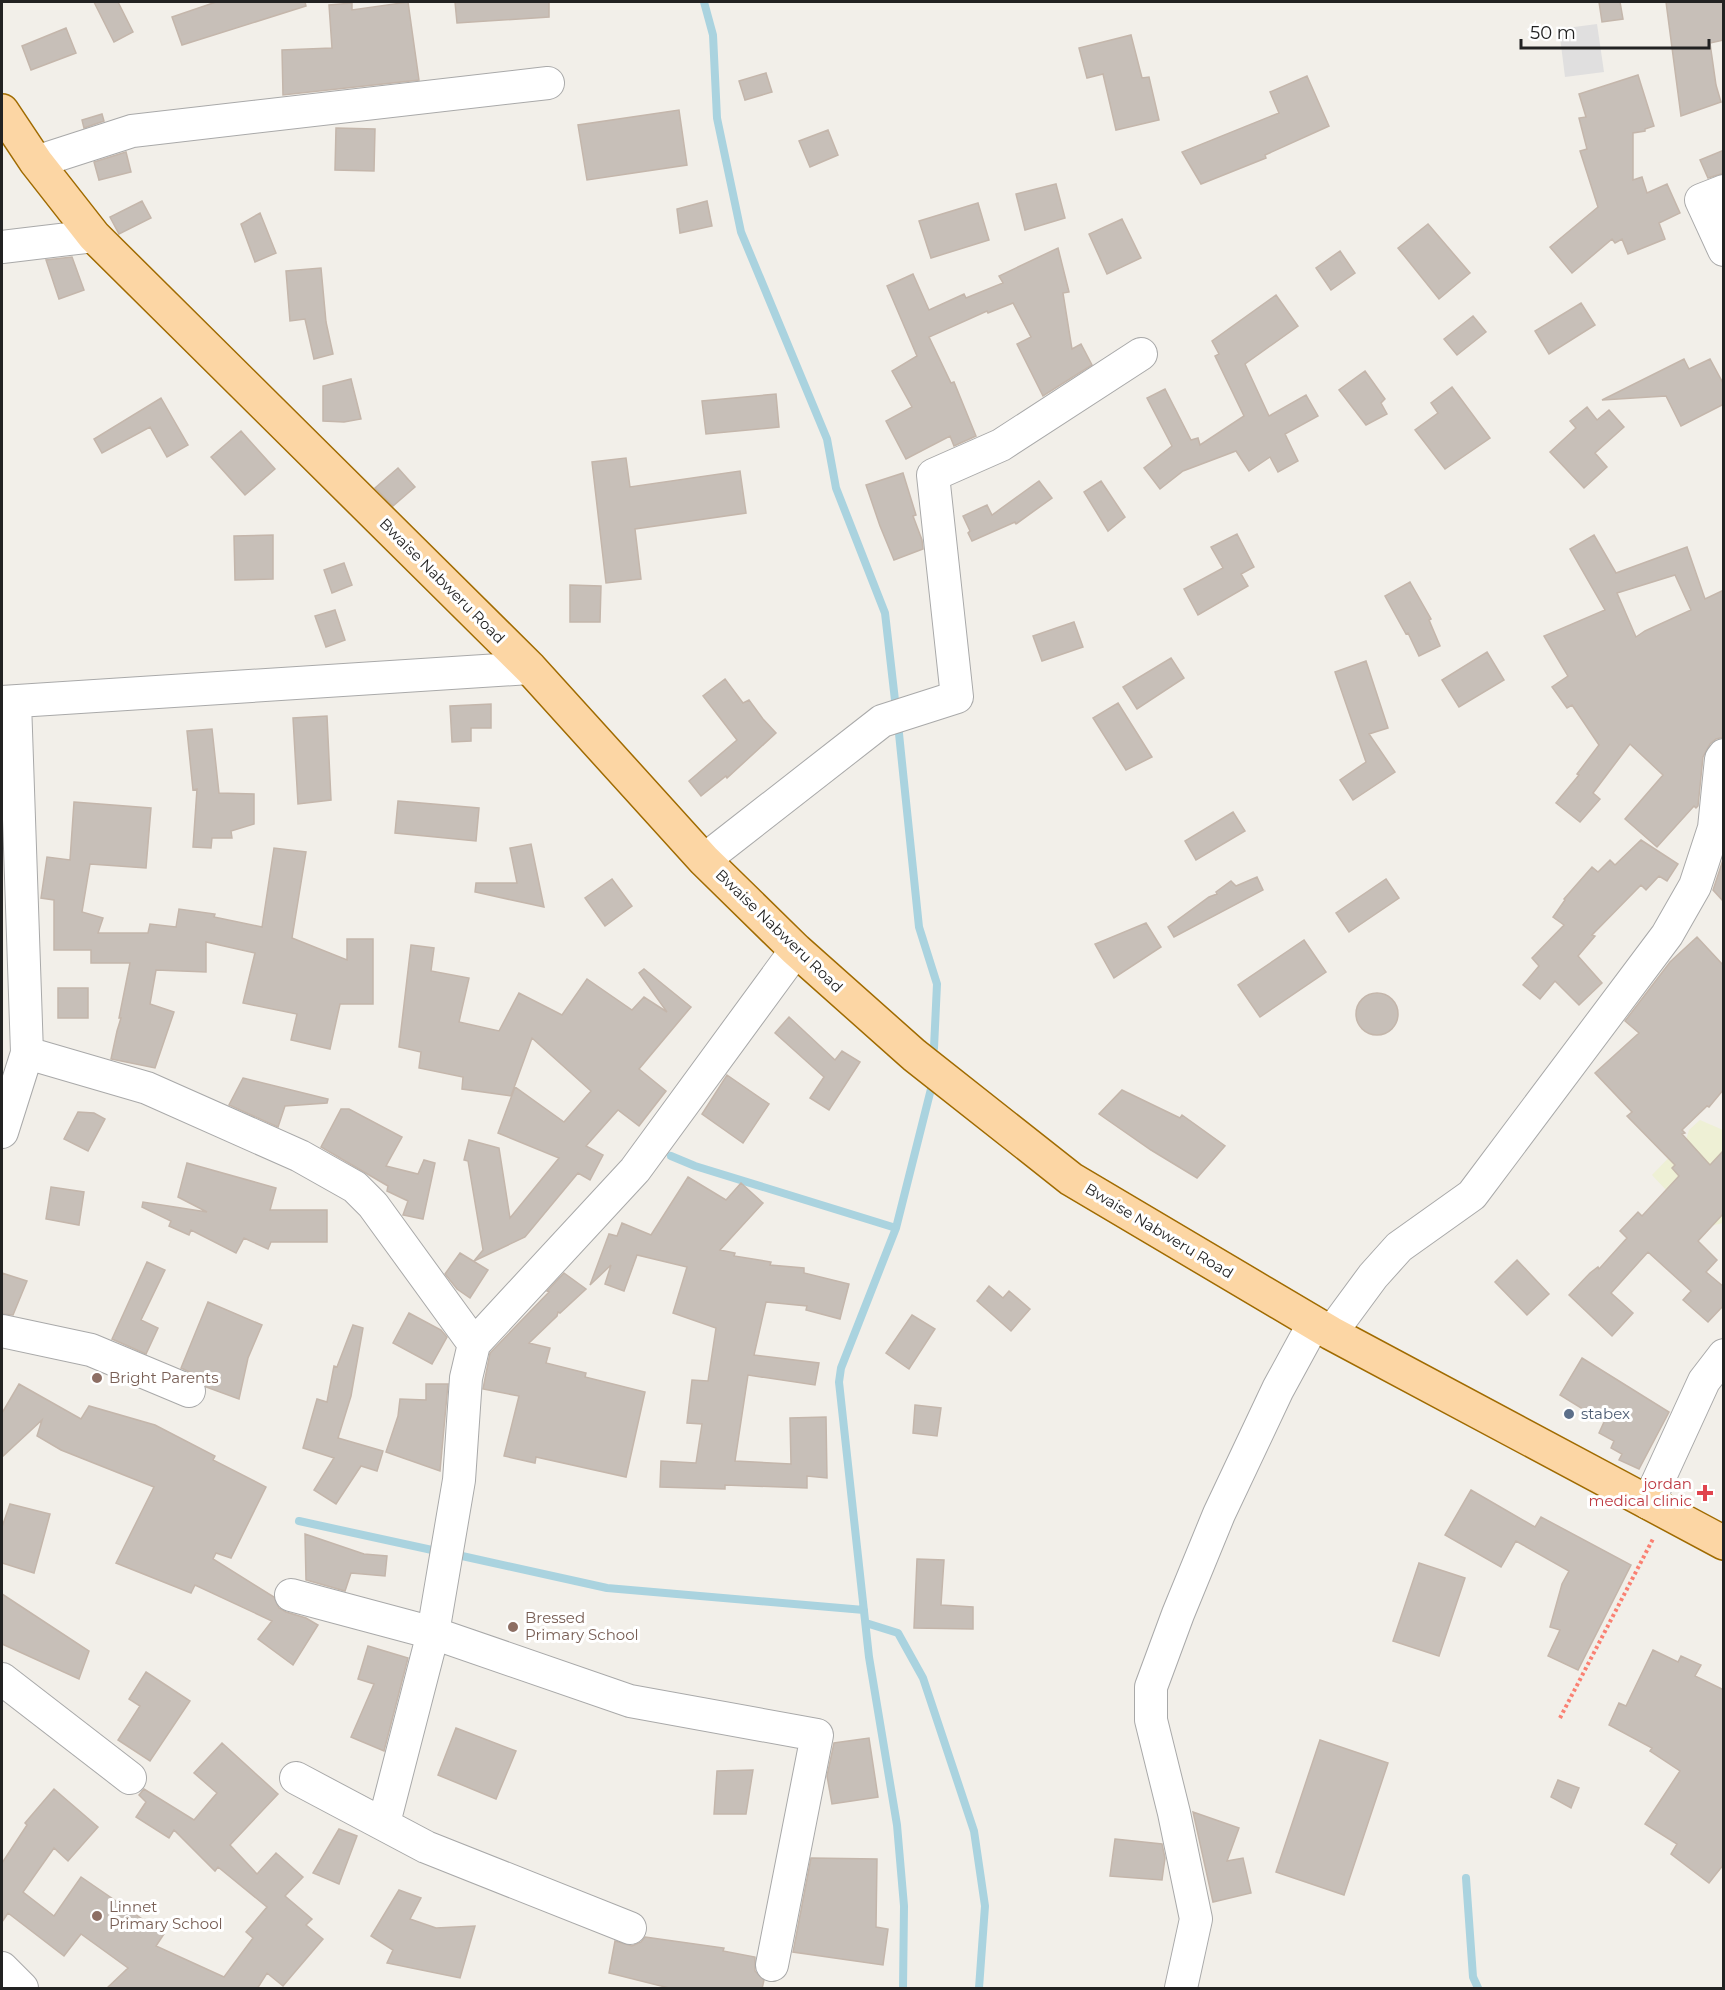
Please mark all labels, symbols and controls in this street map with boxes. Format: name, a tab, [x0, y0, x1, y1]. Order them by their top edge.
scale bar	[1521, 12, 1708, 50]
text: 50 m	[1530, 22, 1576, 44]
street label: Bwaise Nabweru Road	[376, 514, 509, 647]
street label: Bwaise Nabweru Road	[712, 865, 847, 996]
street label: Bwaise Nabweru Road	[1082, 1179, 1237, 1282]
place label: Bright Parents	[109, 1368, 219, 1387]
marker: Bright Parents	[90, 1371, 104, 1385]
place label: stabex	[1581, 1404, 1630, 1423]
marker: stabex	[1562, 1407, 1576, 1421]
place label: jordan medical clinic	[1589, 1474, 1692, 1510]
marker: jordan medical clinic	[1696, 1484, 1714, 1502]
place label: Bressed Primary School	[525, 1608, 639, 1644]
marker: Bressed Primary School	[506, 1620, 520, 1634]
place label: Linnet Primary School	[109, 1897, 223, 1933]
marker: Linnet Primary School	[90, 1909, 104, 1923]

